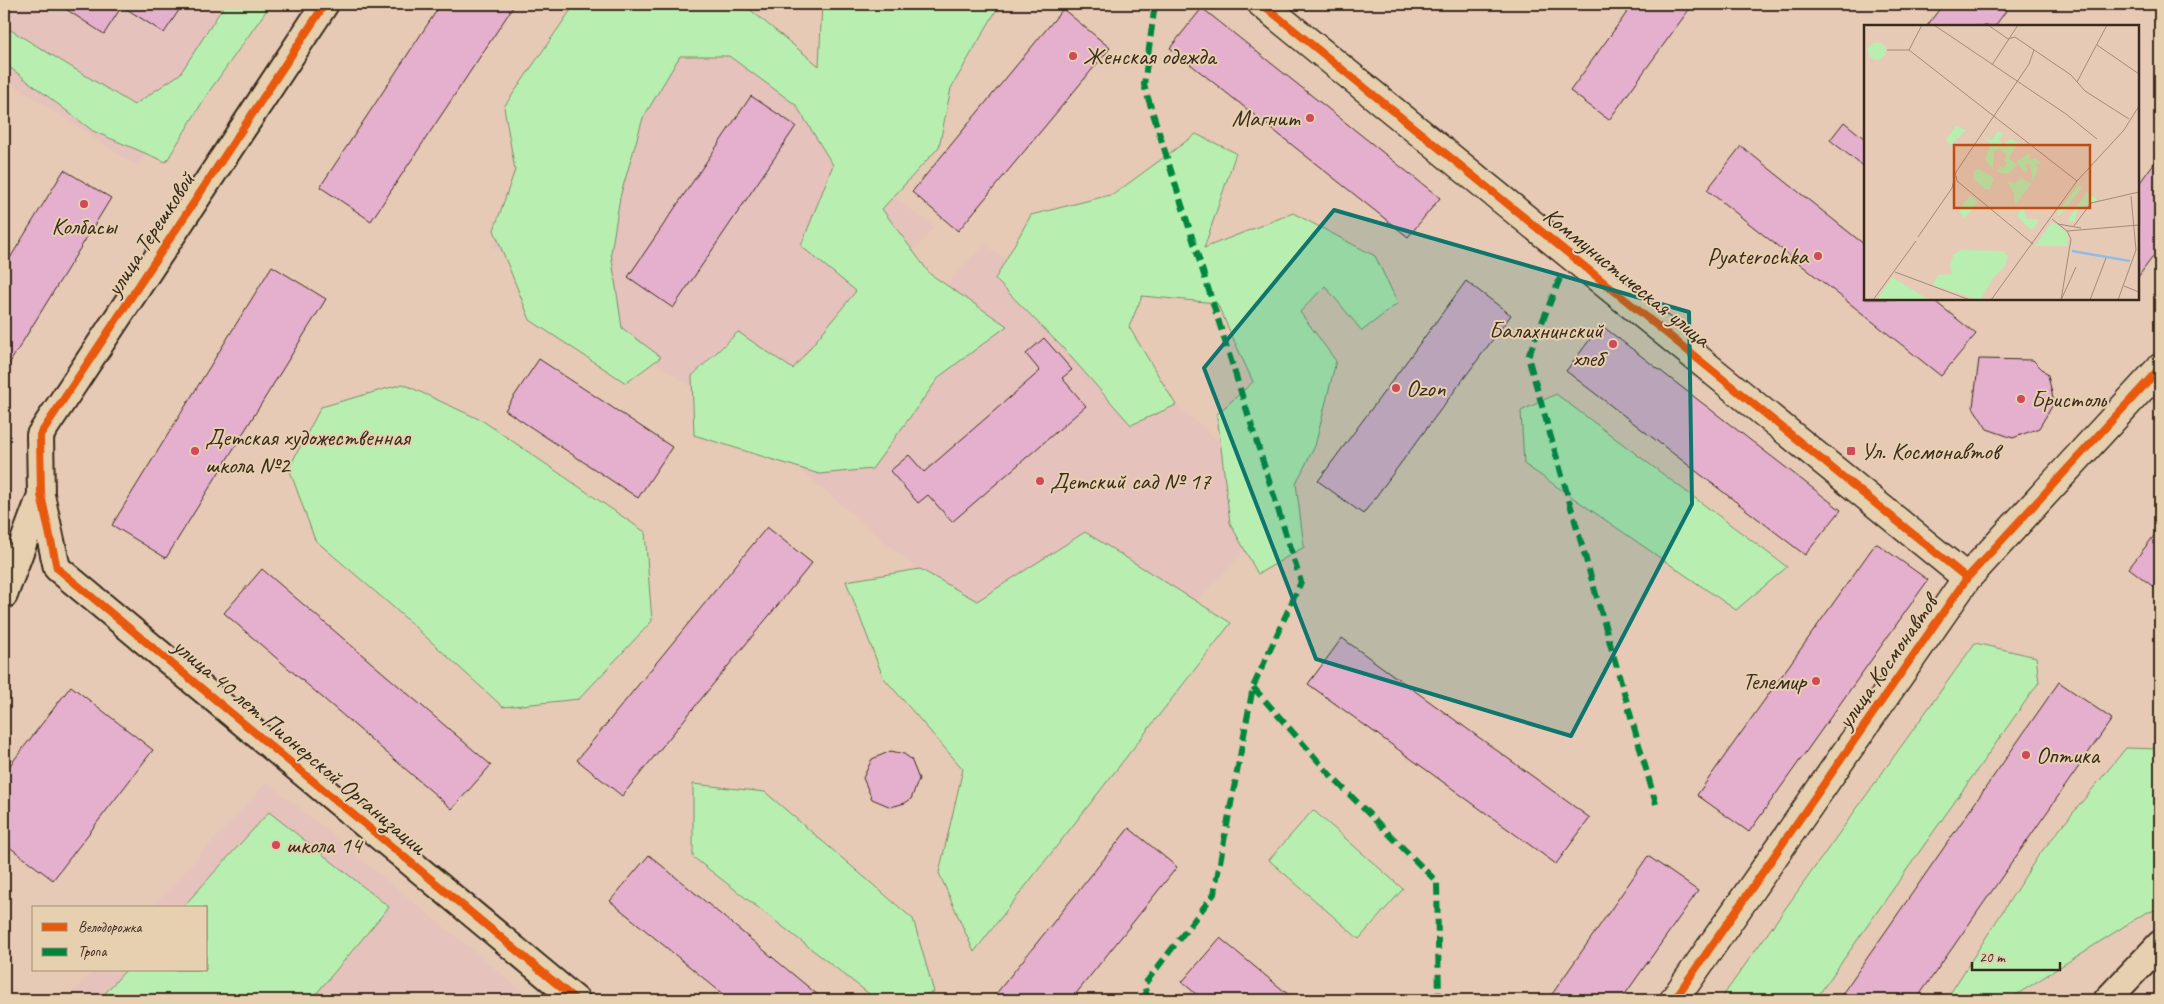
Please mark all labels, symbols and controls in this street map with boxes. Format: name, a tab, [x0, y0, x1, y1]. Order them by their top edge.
inset map	[1864, 25, 2139, 300]
place label: Женская одежда	[1083, 41, 1218, 71]
marker: Женская одежда	[1067, 50, 1079, 62]
place label: Магнит	[1232, 103, 1301, 133]
marker: Магнит	[1304, 112, 1316, 124]
street label: улица Терешковой	[98, 165, 202, 303]
marker: Колбасы	[78, 198, 90, 210]
street label: Коммунистическая улица	[1537, 200, 1718, 355]
place label: Колбасы	[52, 211, 119, 241]
place label: Pyaterochka	[1707, 241, 1810, 271]
marker: Pyaterochka	[1812, 250, 1824, 262]
place label: Балахнинский хлеб	[1489, 315, 1608, 373]
marker: Балахнинский хлеб	[1607, 338, 1619, 350]
place label: Ozon	[1406, 373, 1446, 403]
marker: Ozon	[1390, 382, 1402, 394]
place label: Бристоль	[2031, 384, 2107, 414]
marker: Бристоль	[2015, 393, 2027, 405]
place label: Детская художественная школа №2	[205, 422, 412, 480]
place label: Ул. Космонавтов	[1861, 436, 2004, 466]
marker: Детская художественная школа №2	[189, 445, 201, 457]
marker: Ул. Космонавтов	[1845, 445, 1857, 457]
place label: Детский сад № 17	[1050, 466, 1212, 496]
marker: Детский сад № 17	[1034, 475, 1046, 487]
street label: улица Космонавтов	[1829, 586, 1946, 736]
street label: улица 40 лет Пионерской Организации	[165, 630, 434, 863]
place label: Телемир	[1742, 666, 1808, 696]
marker: Телемир	[1810, 675, 1822, 687]
place label: Оптика	[2036, 740, 2101, 770]
marker: Оптика	[2020, 749, 2032, 761]
place label: школа 14	[286, 830, 364, 860]
marker: школа 14	[270, 839, 282, 851]
legend	[32, 906, 208, 972]
text: Велодорожка	[78, 918, 142, 937]
scale bar	[1972, 939, 2059, 971]
text: Тропа	[78, 942, 107, 961]
text: 20 m	[1979, 948, 2006, 967]

